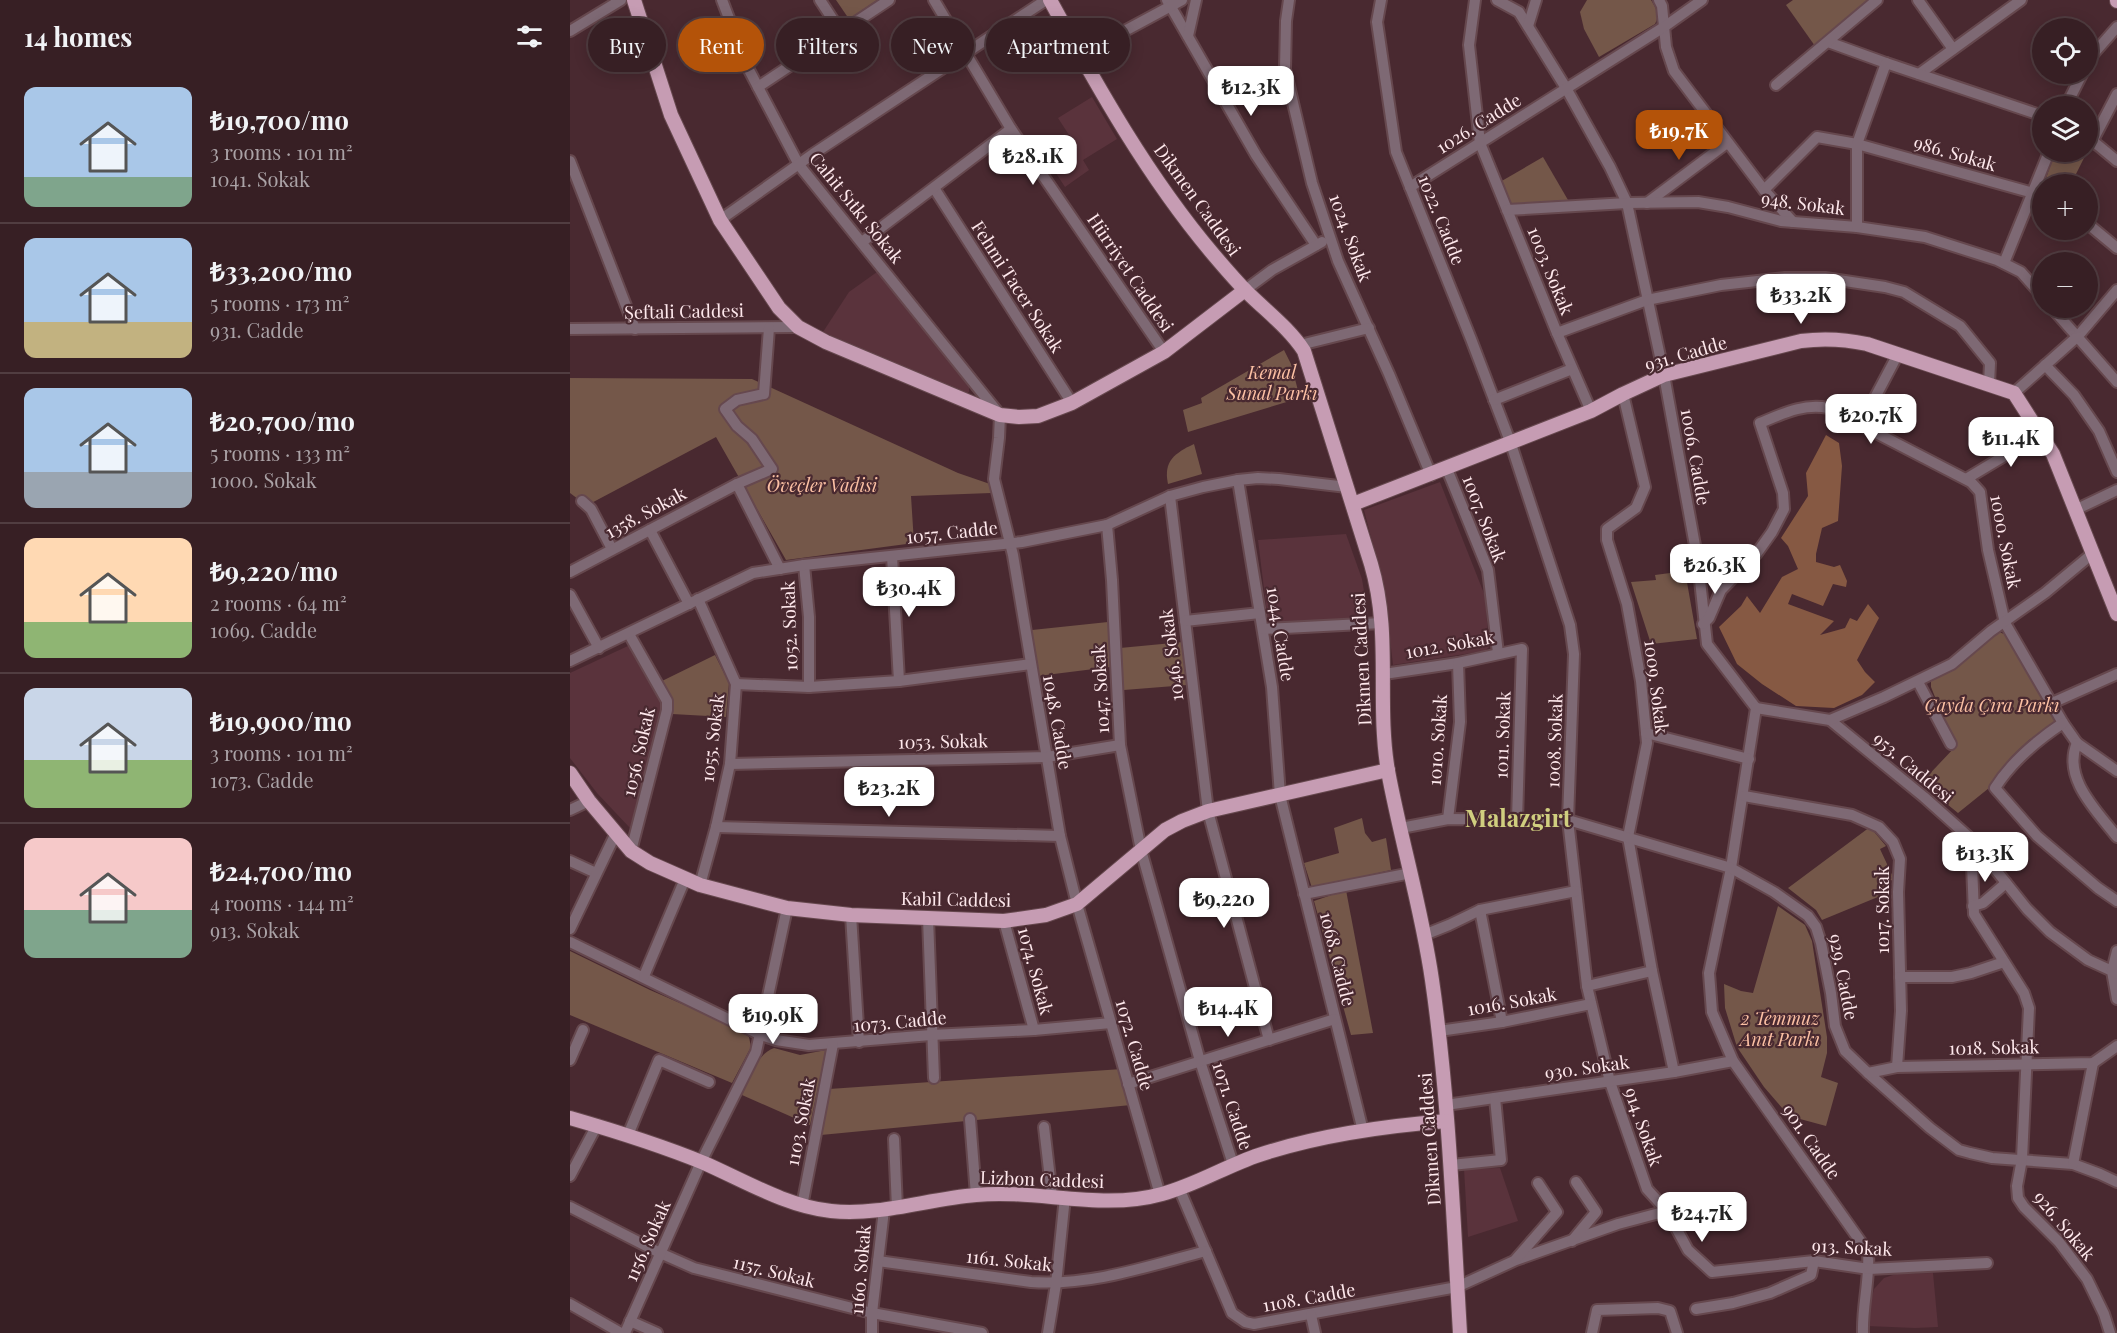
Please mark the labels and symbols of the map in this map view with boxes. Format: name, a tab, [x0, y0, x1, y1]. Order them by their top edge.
pin: ₺12.3K	[1202, 66, 1300, 117]
street label: 1026. Cadde	[1431, 88, 1525, 159]
pin: ₺19.7K	[1630, 110, 1728, 161]
street label: 986. Sokak	[1911, 130, 1999, 176]
pin: ₺28.1K	[984, 135, 1082, 186]
street label: Dikmen Caddesi	[1149, 138, 1247, 260]
street label: Cahit Sıtkı Sokak	[804, 147, 909, 268]
street label: 1022. Cadde	[1413, 171, 1471, 268]
street label: 948. Sokak	[1760, 186, 1847, 220]
street label: 1024. Sokak	[1324, 190, 1378, 285]
street label: Hürriyet Caddesi	[1082, 208, 1179, 337]
street label: Fehmi Tacer Sokak	[966, 216, 1070, 357]
street label: 1003. Sokak	[1522, 223, 1580, 319]
pin: ₺33.2K	[1752, 274, 1850, 325]
street label: Şeftali Caddesi	[624, 298, 744, 324]
street label: 931. Cadde	[1642, 330, 1730, 376]
park label: Kemal Sunal Parkı	[1225, 360, 1318, 405]
pin: ₺20.7K	[1822, 394, 1920, 445]
street label: 1006. Cadde	[1676, 407, 1716, 507]
pin: ₺11.4K	[1962, 417, 2060, 468]
street label: 1007. Sokak	[1457, 471, 1513, 566]
park label: Öveçler Vadisi	[767, 473, 878, 497]
street label: 1358. Sokak	[601, 481, 690, 543]
street label: 1000. Sokak	[1985, 492, 2027, 591]
street label: 1057. Cadde	[905, 515, 999, 549]
pin: ₺26.3K	[1666, 544, 1764, 595]
pin: ₺30.4K	[860, 567, 958, 618]
street label: 1052. Sokak	[775, 580, 803, 672]
street label: 1044. Cadde	[1262, 585, 1300, 683]
street label: Dikmen Caddesi	[1346, 592, 1376, 726]
street label: 1046. Sokak	[1153, 608, 1189, 703]
street label: 1012. Sokak	[1404, 624, 1496, 664]
street label: 1009. Sokak	[1639, 639, 1675, 735]
street label: 1047. Sokak	[1086, 644, 1114, 735]
street label: 1048. Cadde	[1038, 672, 1078, 771]
street label: 1011. Sokak	[1488, 691, 1516, 779]
street label: 1055. Sokak	[695, 692, 729, 784]
street label: 1010. Sokak	[1422, 693, 1452, 787]
street label: 1008. Sokak	[1540, 693, 1568, 789]
park label: Çayda Çıra Parkı	[1925, 693, 2059, 717]
street label: 1056. Sokak	[616, 705, 660, 799]
street label: 953. Caddesi	[1868, 726, 1959, 808]
street label: 1053. Sokak	[898, 728, 988, 754]
pin: ₺23.2K	[840, 767, 938, 818]
district label: Malazgirt	[1465, 801, 1572, 833]
pin: ₺13.3K	[1936, 832, 2034, 883]
street label: 1017. Sokak	[1870, 866, 1894, 954]
pin: ₺9,220	[1175, 878, 1273, 929]
street label: Kabil Caddesi	[901, 886, 1011, 912]
street label: 1068. Cadde	[1315, 909, 1361, 1008]
street label: 1074. Sokak	[1013, 924, 1059, 1017]
street label: 929. Cadde	[1824, 932, 1864, 1022]
street label: 1016. Sokak	[1465, 981, 1559, 1021]
pin: ₺14.4K	[1179, 987, 1277, 1038]
pin: ₺19.9K	[724, 994, 822, 1045]
street label: 1072. Cadde	[1111, 996, 1159, 1093]
street label: 1073. Cadde	[852, 1005, 947, 1037]
park label: 2 Temmuz Anıt Parkı	[1738, 1006, 1820, 1051]
street label: 1018. Sokak	[1949, 1034, 2040, 1060]
street label: 930. Sokak	[1543, 1049, 1631, 1085]
street label: 1071. Cadde	[1207, 1058, 1259, 1153]
street label: Dikmen Caddesi	[1412, 1072, 1446, 1206]
street label: 1103. Sokak	[780, 1076, 820, 1168]
street label: 914. Sokak	[1619, 1084, 1669, 1169]
street label: 901. Cadde	[1777, 1099, 1847, 1184]
street label: Lizbon Caddesi	[979, 1165, 1105, 1193]
street label: 926. Sokak	[2029, 1185, 2101, 1265]
pin: ₺24.7K	[1653, 1192, 1751, 1243]
street label: 1156. Sokak	[618, 1196, 676, 1285]
street label: 1160. Sokak	[844, 1224, 876, 1316]
street label: 913. Sokak	[1811, 1233, 1893, 1261]
street label: 1161. Sokak	[965, 1244, 1053, 1276]
street label: 1157. Sokak	[730, 1249, 818, 1293]
street label: 1108. Cadde	[1261, 1277, 1357, 1317]

